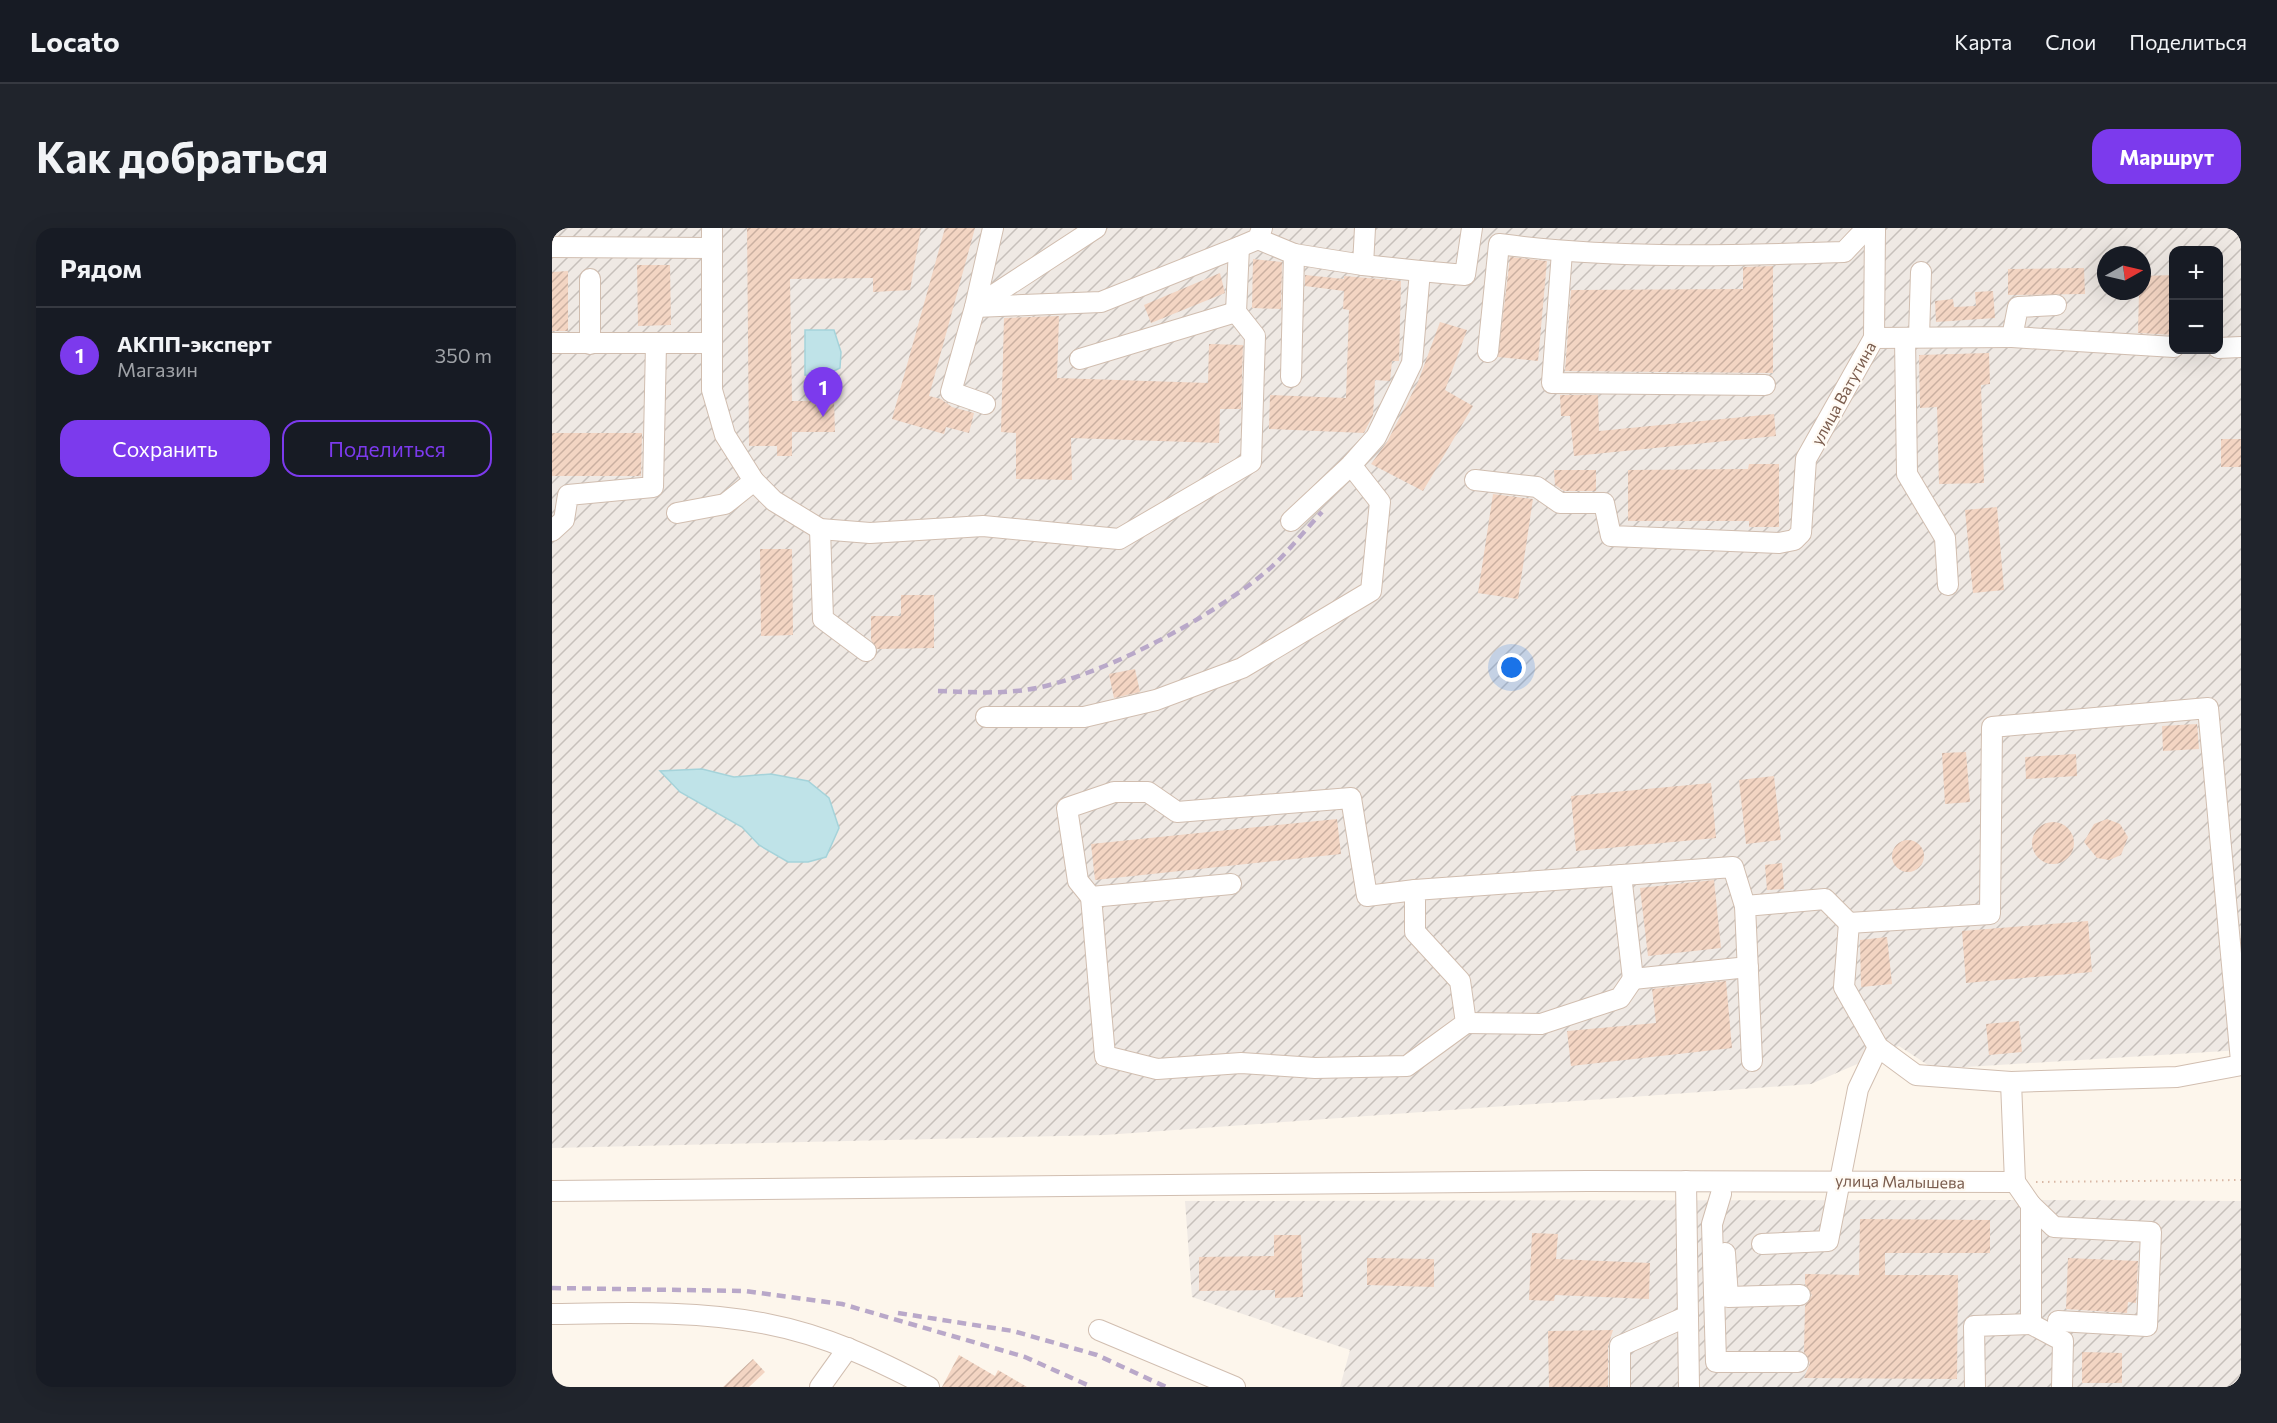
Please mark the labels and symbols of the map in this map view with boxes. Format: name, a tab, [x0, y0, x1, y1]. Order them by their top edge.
north arrow	[2097, 246, 2151, 300]
street label: улица Ватутина	[1807, 338, 1879, 448]
pin: 1	[804, 368, 842, 417]
your location	[1497, 653, 1526, 682]
street label: улица Малышева	[1835, 1170, 1965, 1192]

